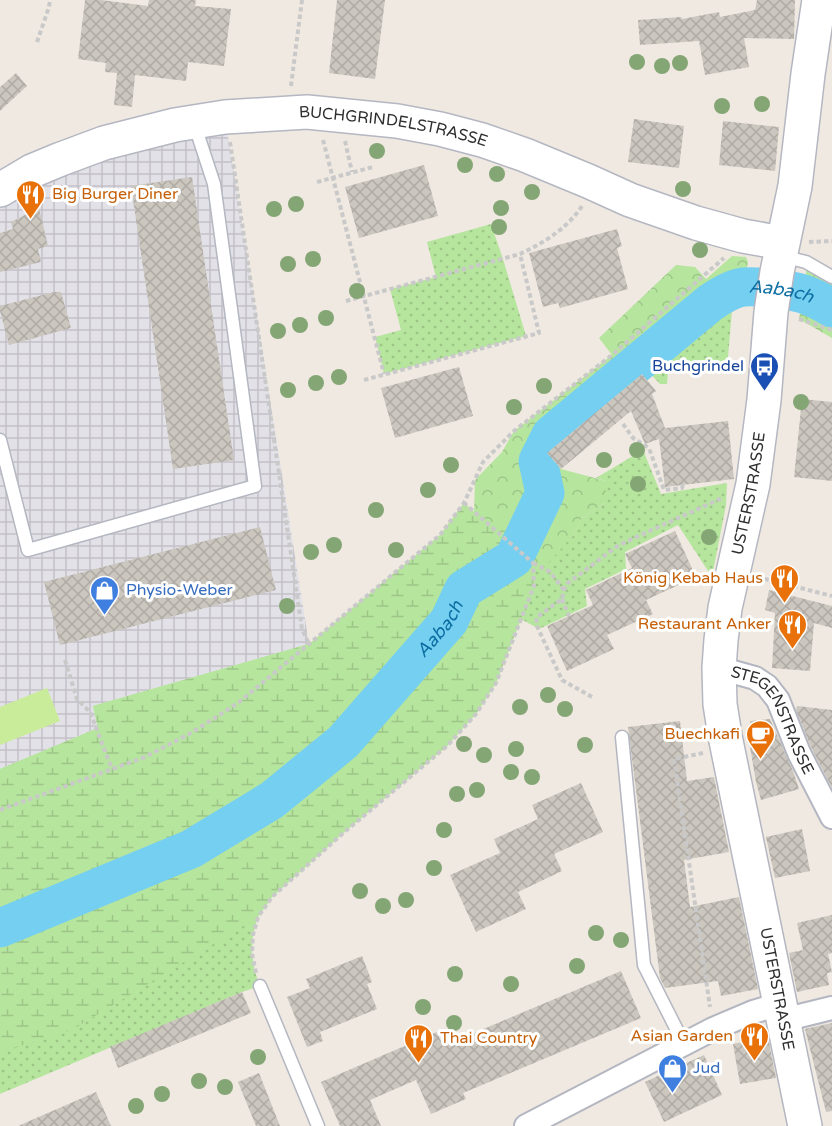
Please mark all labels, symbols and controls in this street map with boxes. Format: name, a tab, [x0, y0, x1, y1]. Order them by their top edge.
street label: BUCHGRINDELSTRASSE	[298, 102, 490, 151]
restaurant icon: Big Burger Diner	[15, 178, 47, 220]
place label: Big Burger Diner	[52, 184, 179, 204]
water label: Aabach	[748, 275, 818, 308]
bus stop icon: Buchgrindel	[749, 350, 781, 392]
place label: Buchgrindel	[652, 356, 744, 376]
street label: USTERSTRASSE	[727, 431, 770, 557]
restaurant icon: König Kebab Haus	[768, 562, 800, 604]
place label: König Kebab Haus	[623, 568, 763, 588]
shop icon: Physio-Weber	[89, 574, 121, 616]
place label: Physio-Weber	[126, 580, 233, 600]
water label: Aabach	[411, 596, 468, 662]
restaurant icon: Restaurant Anker	[776, 608, 808, 650]
place label: Restaurant Anker	[638, 614, 772, 634]
street label: STEGENSTRASSE	[729, 662, 818, 778]
cafe icon: Buechkafi	[745, 718, 777, 760]
place label: Buechkafi	[664, 724, 740, 744]
street label: USTERSTRASSE	[755, 926, 799, 1052]
restaurant icon: Asian Garden	[738, 1020, 770, 1062]
restaurant icon: Thai Country	[403, 1022, 435, 1064]
place label: Asian Garden	[631, 1026, 733, 1046]
place label: Thai Country	[440, 1028, 538, 1048]
shop icon: Jud	[656, 1052, 688, 1094]
place label: Jud	[693, 1058, 720, 1078]

